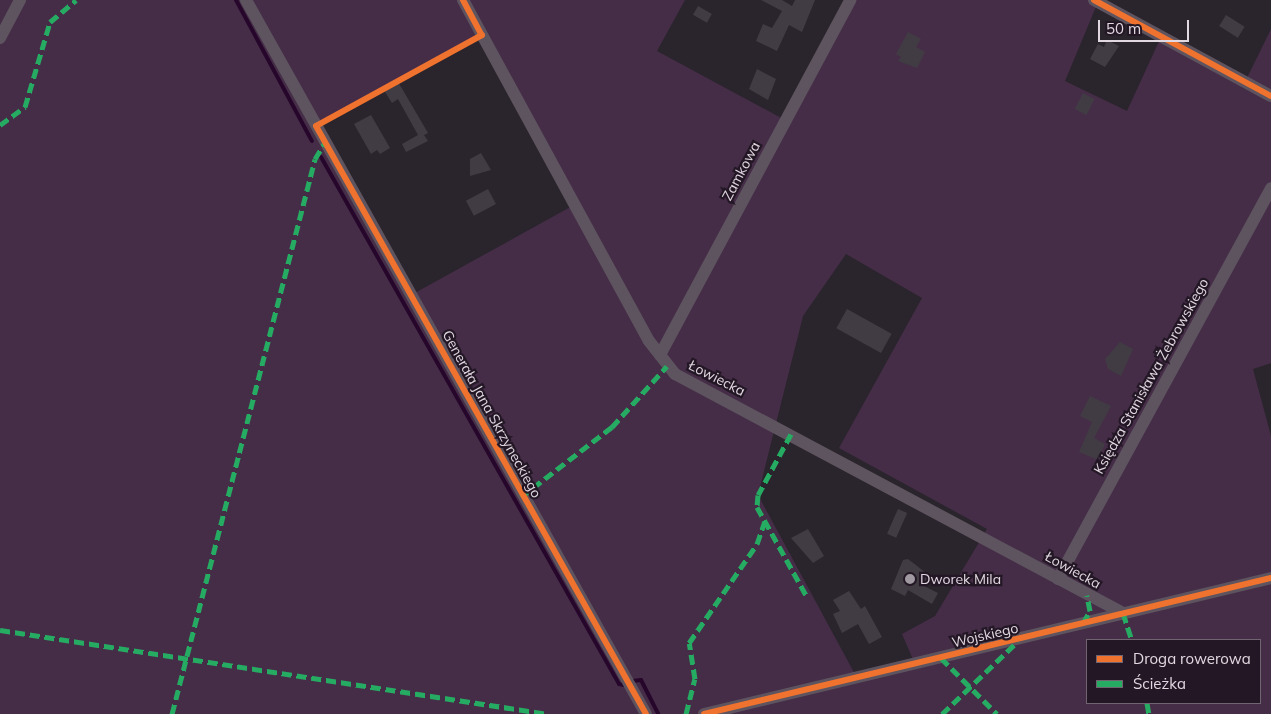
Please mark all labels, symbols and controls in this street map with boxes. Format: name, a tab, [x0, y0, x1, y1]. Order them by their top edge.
scale bar	[1101, 10, 1192, 42]
text: 50 m	[1106, 19, 1141, 38]
street label: Zamkowa	[719, 139, 763, 203]
street label: Księdza Stanisława Żebrowskiego	[1090, 275, 1212, 477]
street label: Generała Jana Skrzyneckiego	[439, 327, 545, 501]
street label: Łowiecka	[686, 357, 748, 399]
street label: Łowiecka	[1042, 548, 1104, 592]
place label: Dworek Mila	[920, 571, 1001, 587]
marker: Dworek Mila	[904, 573, 916, 585]
street label: Wojskiego	[950, 619, 1020, 651]
legend	[1086, 639, 1261, 704]
text: Droga rowerowa	[1133, 649, 1251, 668]
text: Ścieżka	[1133, 674, 1186, 693]

